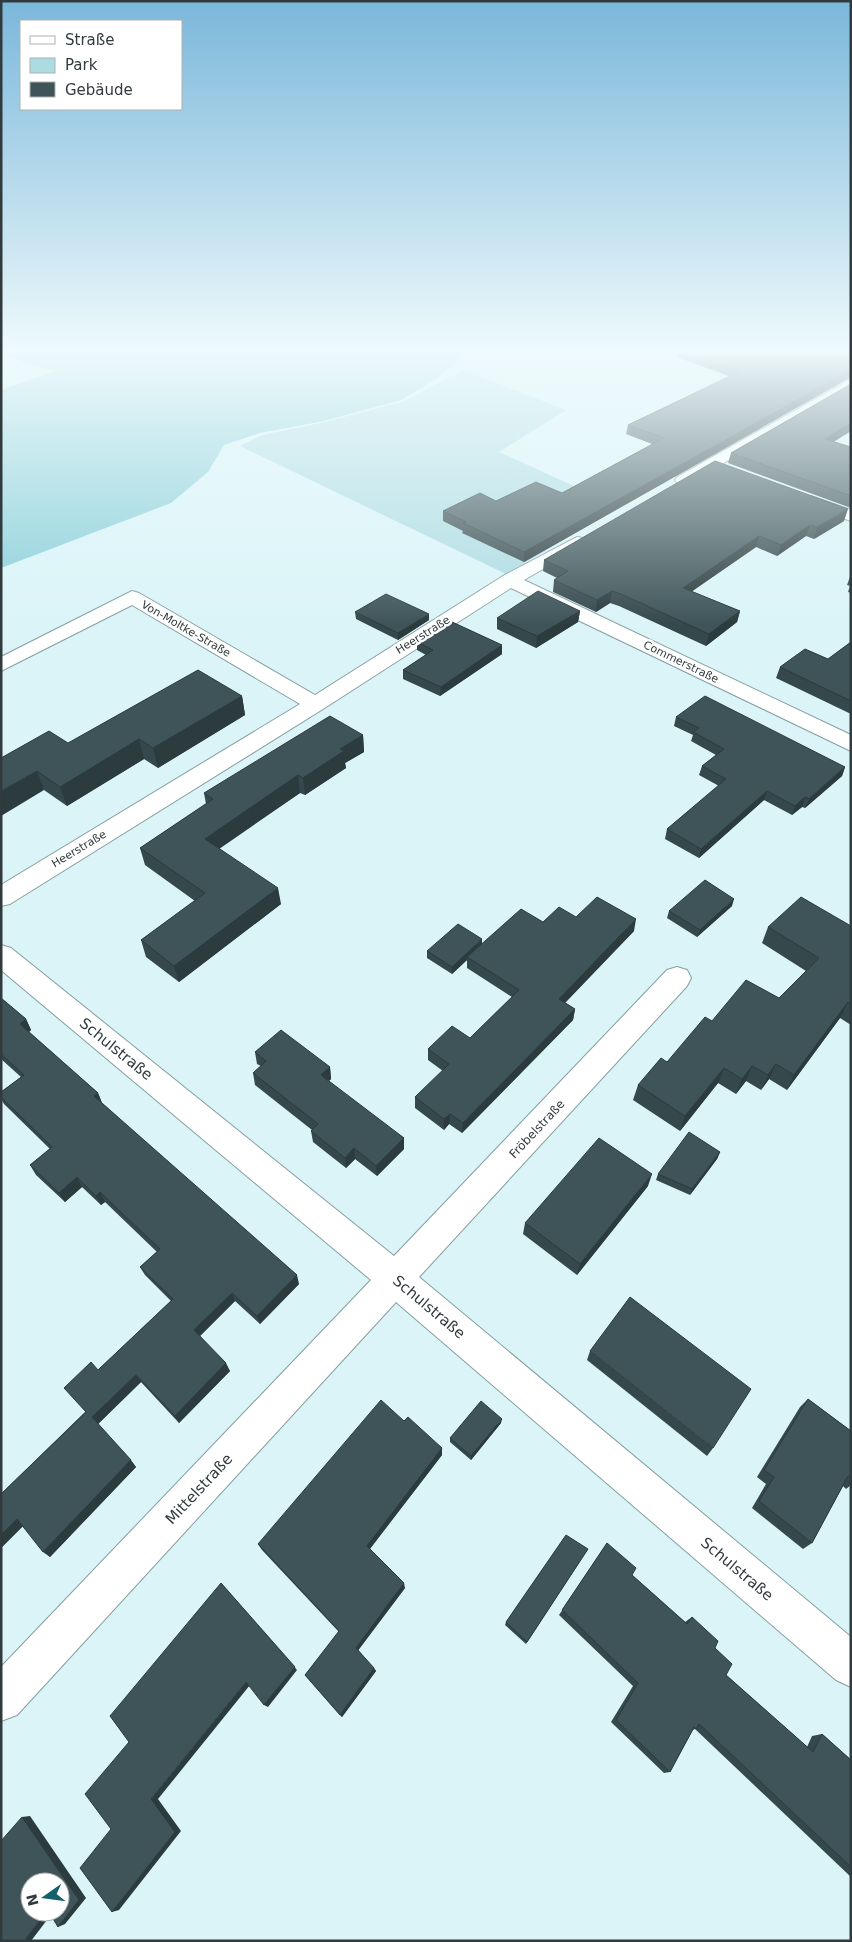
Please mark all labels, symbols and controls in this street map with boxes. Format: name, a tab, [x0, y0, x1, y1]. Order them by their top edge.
legend	[20, 20, 182, 110]
text: Straße	[65, 31, 114, 49]
text: Park	[65, 56, 98, 74]
text: Gebäude	[65, 81, 133, 99]
street label: Von-Moltke-Straße	[139, 598, 233, 660]
street label: Heerstraße	[394, 613, 453, 657]
street label: Commerstraße	[641, 638, 721, 686]
street label: Heerstraße	[49, 828, 109, 870]
street label: Schulstraße	[76, 1014, 156, 1084]
street label: Fröbelstraße	[506, 1097, 568, 1161]
street label: Schulstraße	[389, 1272, 469, 1342]
street label: Mittelstraße	[162, 1450, 236, 1528]
street label: Schulstraße	[697, 1534, 777, 1604]
north arrow	[20, 1872, 70, 1922]
text: N	[23, 1893, 42, 1908]

